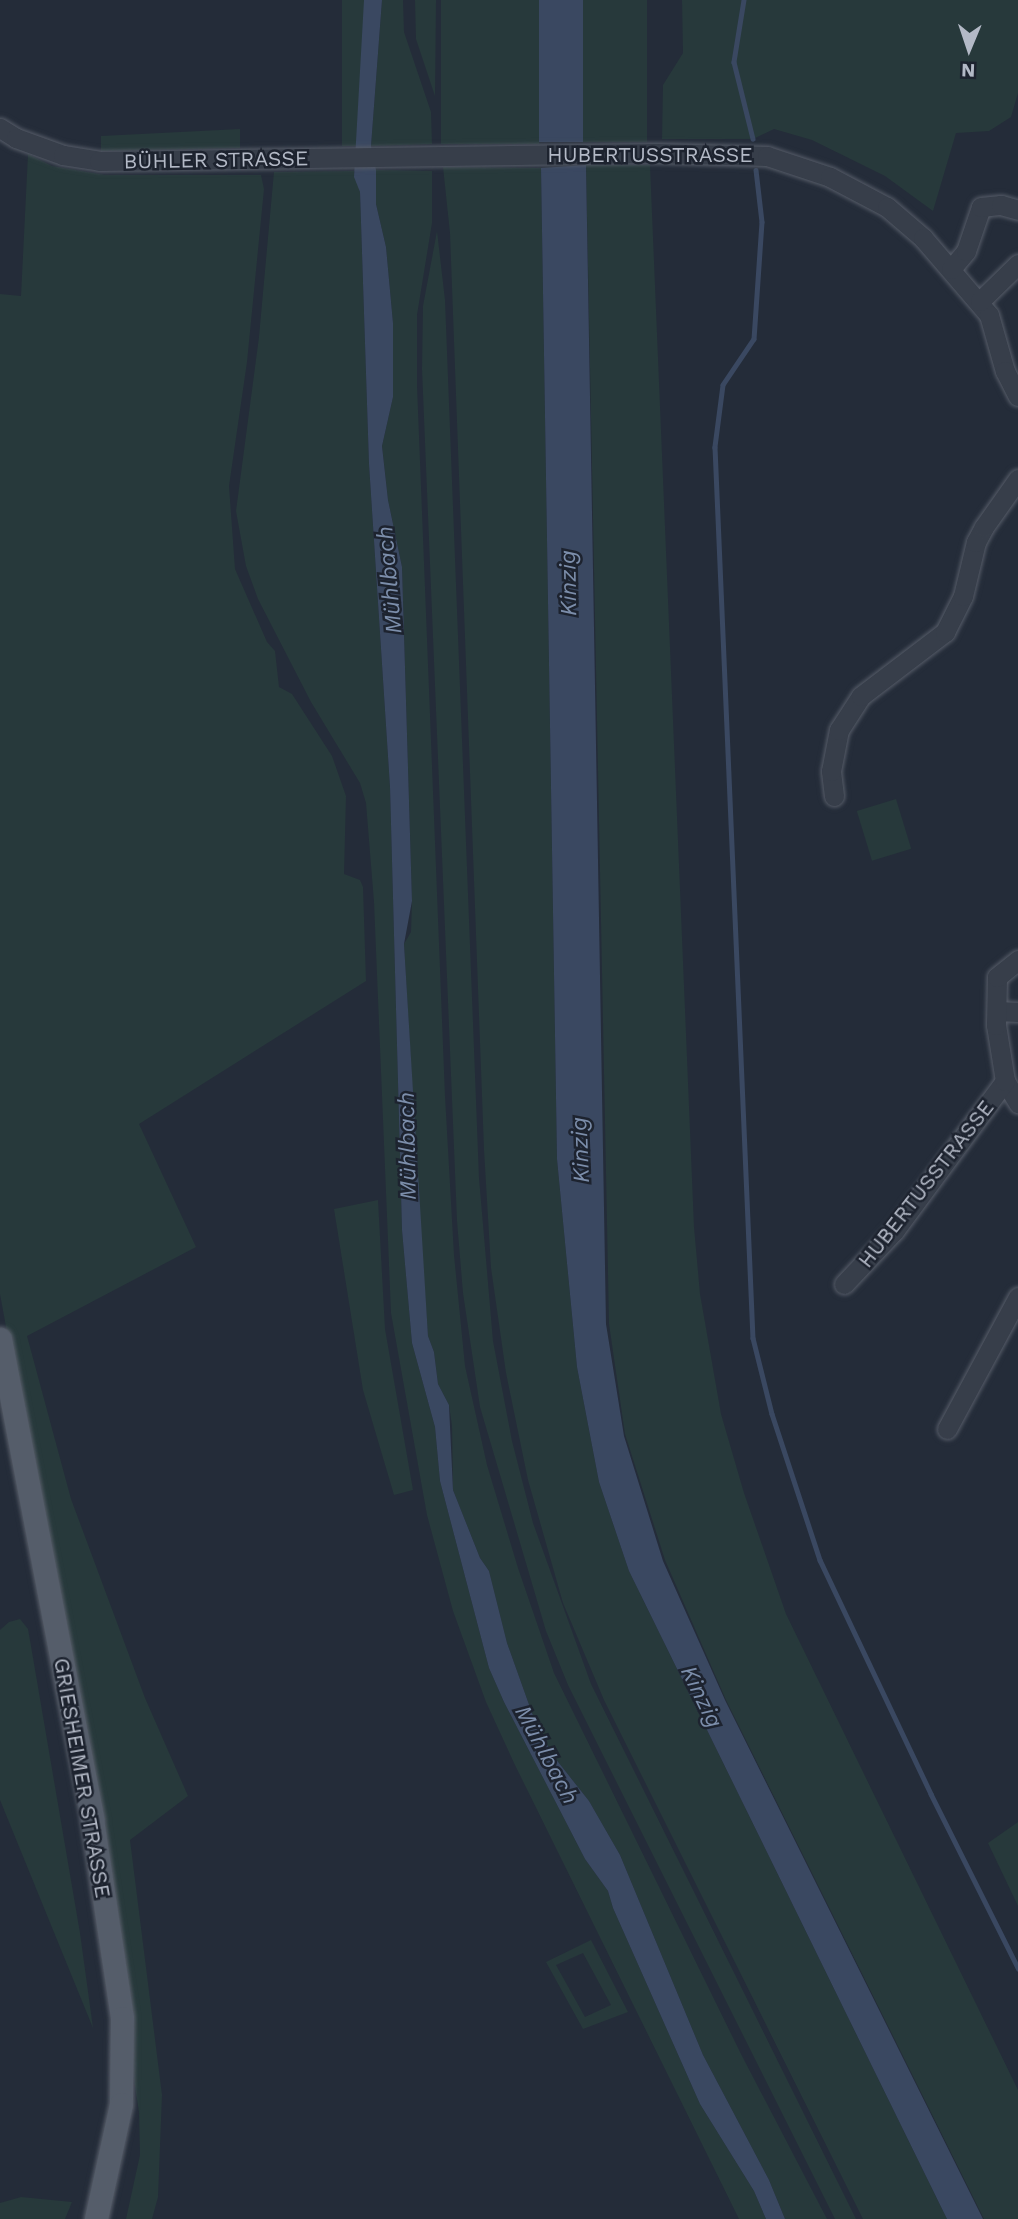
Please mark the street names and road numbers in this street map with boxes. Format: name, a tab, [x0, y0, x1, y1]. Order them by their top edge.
street label: HUBERTUSSTRASSE	[547, 142, 753, 168]
street label: BÜHLER STRASSE	[124, 146, 308, 174]
street label: HUBERTUSSTRASSE	[853, 1095, 999, 1273]
street label: GRIESHEIMER STRASSE	[48, 1656, 116, 1900]

